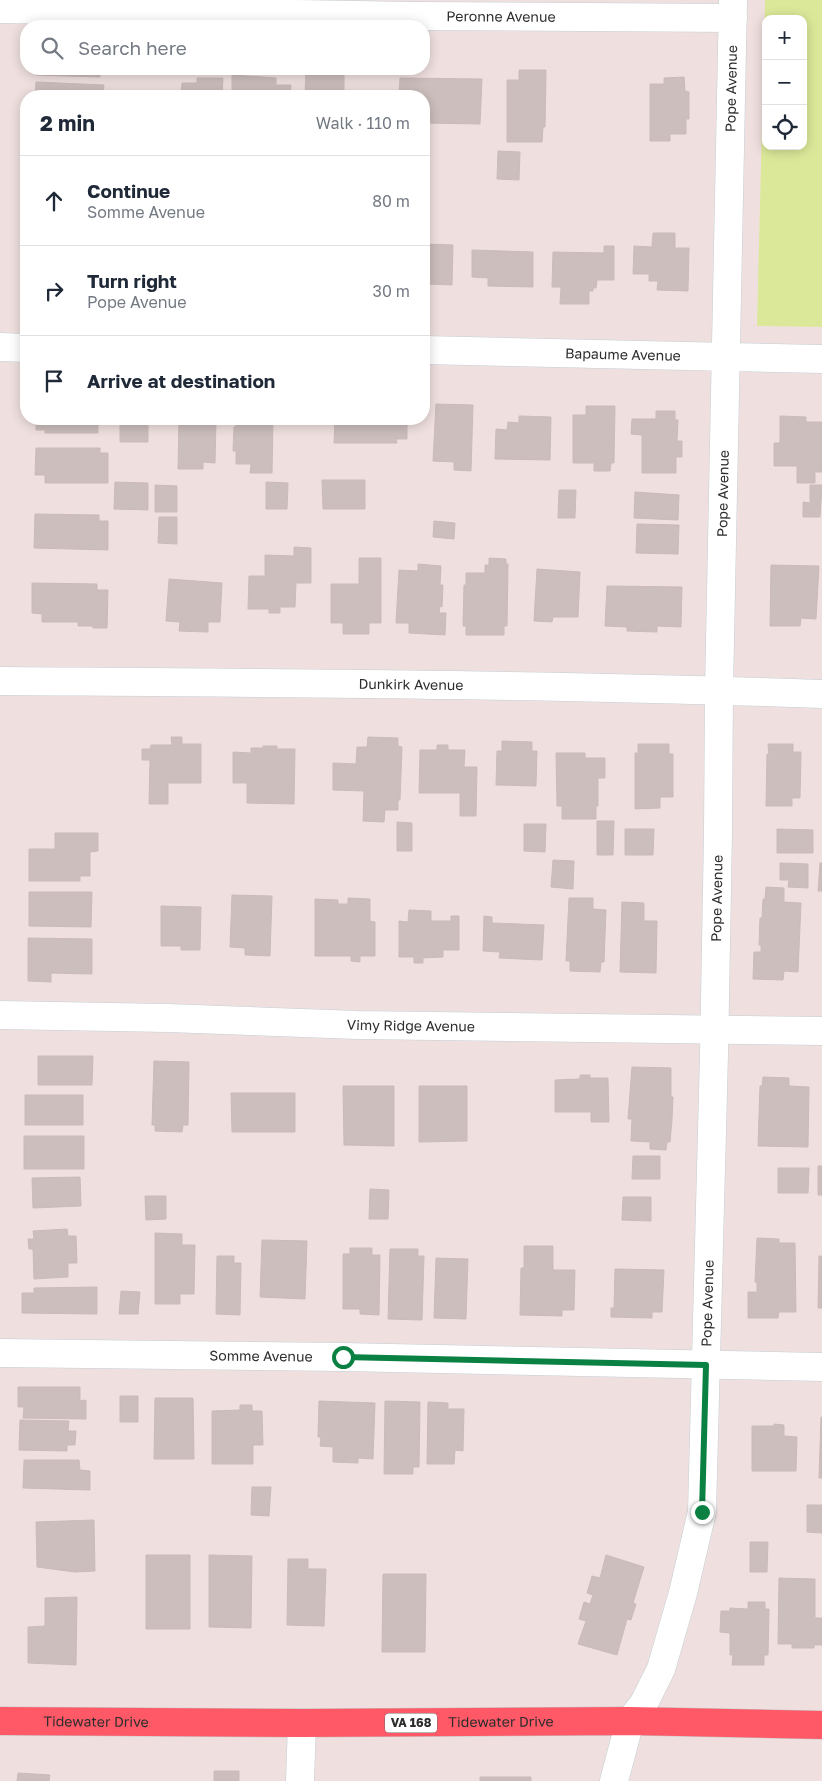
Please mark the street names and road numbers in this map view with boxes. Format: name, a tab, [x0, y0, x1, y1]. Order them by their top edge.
street label: Peronne Avenue	[446, 7, 556, 25]
street label: Pope Avenue	[721, 45, 740, 132]
street label: Bapaume Avenue	[565, 344, 681, 364]
street label: Pope Avenue	[713, 450, 732, 537]
street label: Dunkirk Avenue	[358, 675, 464, 693]
street label: Pope Avenue	[707, 855, 726, 942]
street label: Vimy Ridge Avenue	[346, 1016, 475, 1035]
street label: Pope Avenue	[697, 1260, 717, 1347]
street label: Somme Avenue	[209, 1346, 313, 1365]
street label: Tidewater Drive	[43, 1712, 149, 1730]
street label: Tidewater Drive	[448, 1712, 554, 1730]
road number: VA 168	[385, 1714, 437, 1732]

